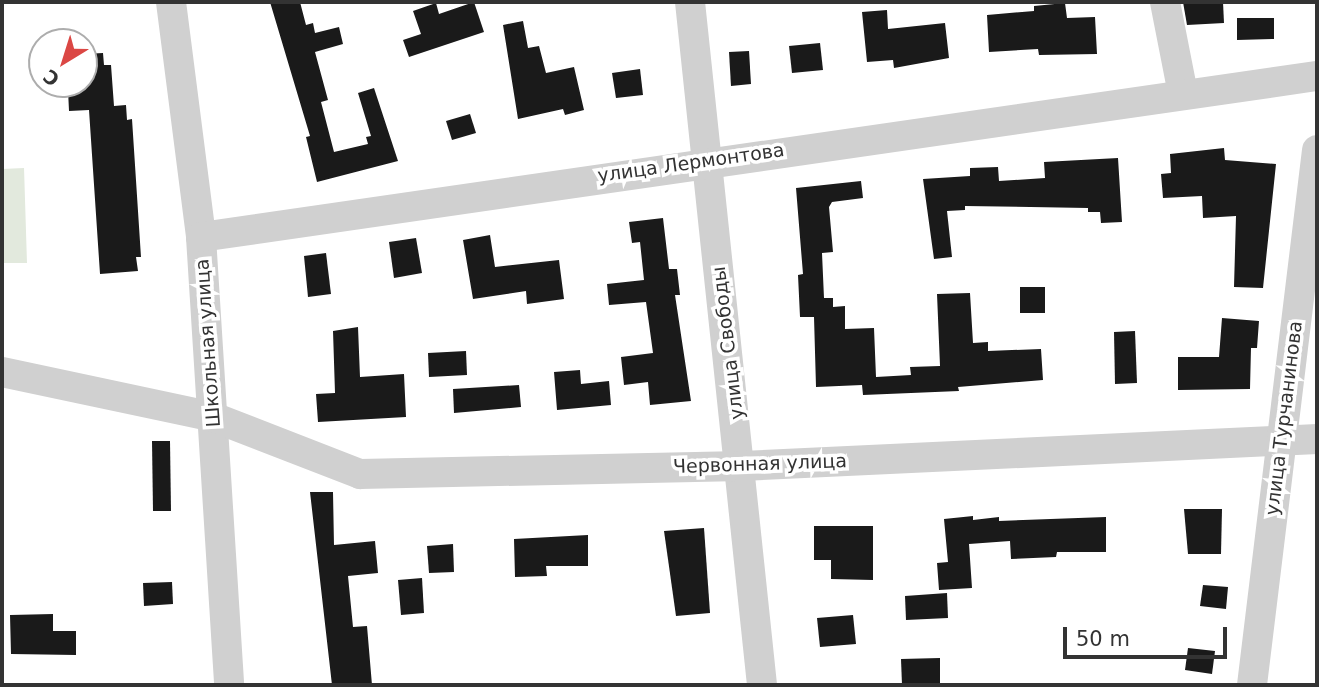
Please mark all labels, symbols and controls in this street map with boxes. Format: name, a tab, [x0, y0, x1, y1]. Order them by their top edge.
north arrow	[28, 28, 98, 98]
text: С	[39, 65, 64, 91]
street label: улица Лермонтова	[596, 139, 786, 187]
street label: Школьная улица	[191, 258, 225, 428]
street label: улица Свободы	[707, 265, 749, 421]
street label: улица Турчанинова	[1261, 319, 1307, 517]
street label: Червонная улица	[673, 450, 847, 478]
scale bar	[1067, 614, 1232, 658]
text: 50 m	[1076, 627, 1130, 651]

